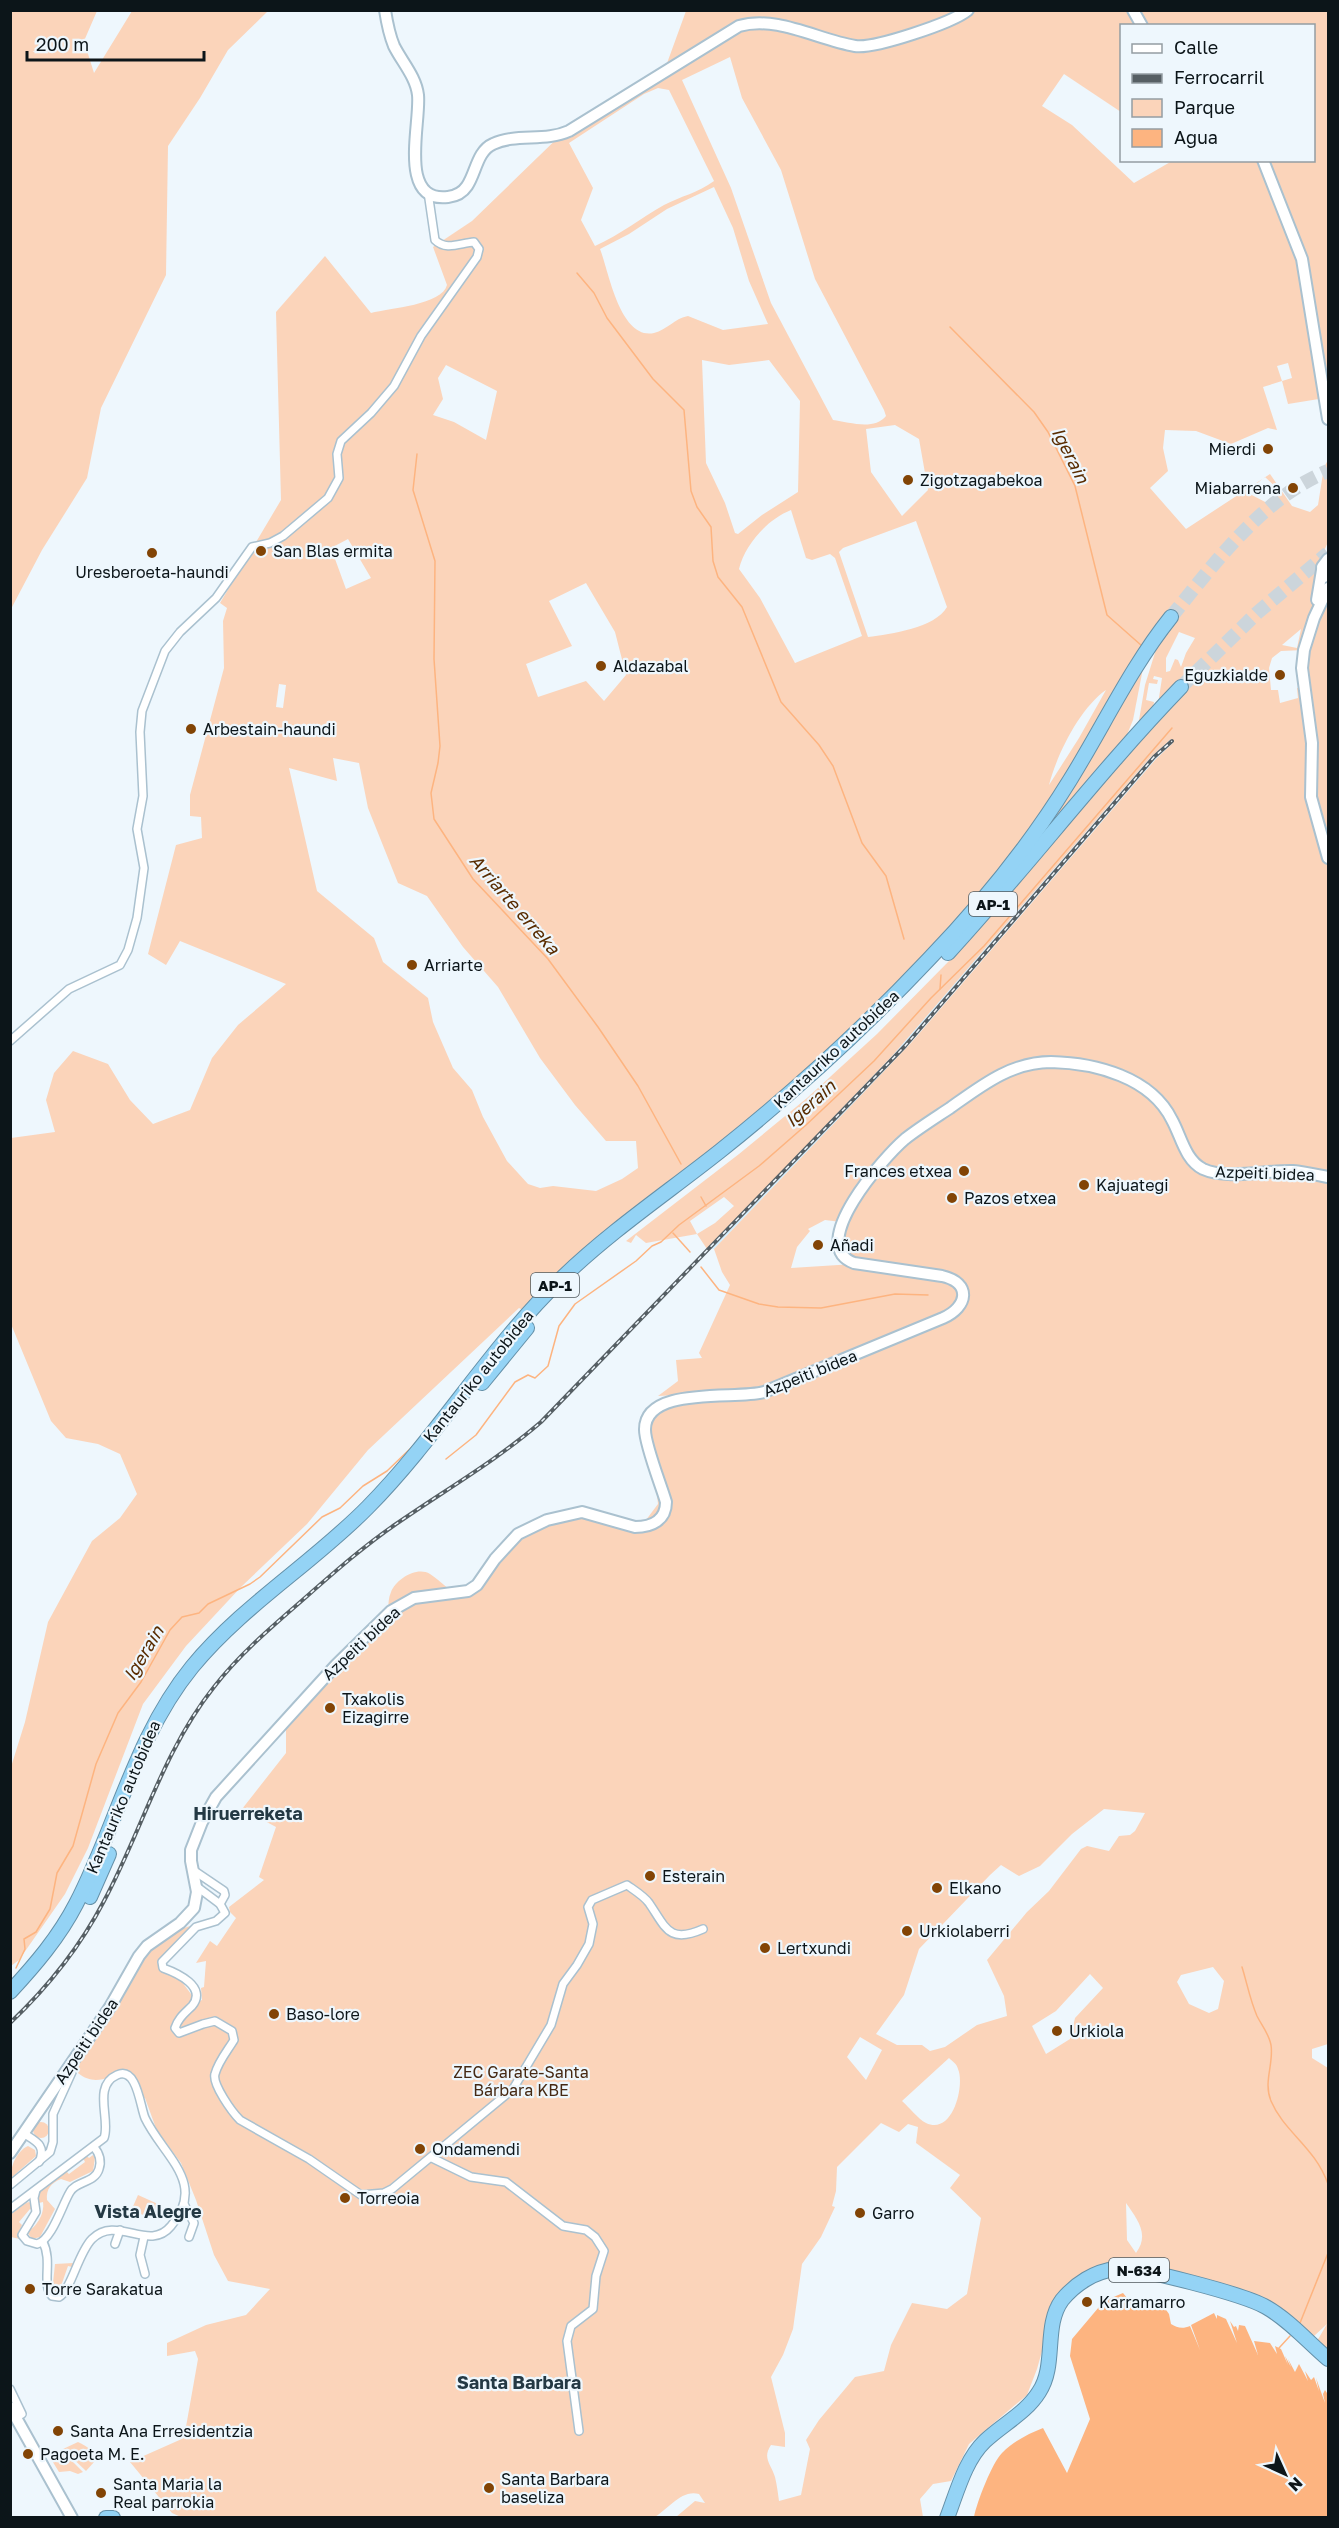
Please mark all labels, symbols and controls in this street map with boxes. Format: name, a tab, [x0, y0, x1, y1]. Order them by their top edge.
scale bar	[27, 24, 204, 62]
legend	[1120, 24, 1315, 162]
text: 200 m	[36, 33, 89, 55]
text: Calle	[1174, 36, 1218, 58]
text: Ferrocarril	[1174, 66, 1264, 88]
text: Parque	[1174, 96, 1235, 118]
text: Agua	[1174, 126, 1218, 148]
water label: Igerain	[1048, 423, 1095, 488]
place label: Mierdi	[1208, 439, 1256, 459]
marker: Mierdi	[1261, 442, 1275, 456]
place label: Zigotzagabekoa	[920, 470, 1043, 490]
marker: Zigotzagabekoa	[901, 473, 915, 487]
place label: Miabarrena	[1195, 478, 1281, 498]
marker: Miabarrena	[1286, 481, 1300, 495]
place label: San Blas ermita	[273, 541, 393, 561]
marker: San Blas ermita	[254, 544, 268, 558]
marker: Uresberoeta-haundi	[145, 546, 159, 560]
place label: Uresberoeta-haundi	[75, 562, 229, 582]
place label: Aldazabal	[613, 656, 688, 676]
marker: Aldazabal	[594, 659, 608, 673]
place label: Eguzkialde	[1184, 665, 1268, 685]
marker: Eguzkialde	[1273, 668, 1287, 682]
place label: Arbestain-haundi	[203, 719, 336, 739]
marker: Arbestain-haundi	[184, 722, 198, 736]
water label: Arriarte erreka	[466, 849, 565, 959]
road number: AP-1	[969, 892, 1017, 916]
place label: Arriarte	[424, 955, 483, 975]
marker: Arriarte	[405, 958, 419, 972]
street label: Kantauriko autobidea	[769, 986, 903, 1112]
water label: Igerain	[780, 1074, 840, 1131]
place label: Frances etxea	[844, 1161, 952, 1181]
street label: Azpeiti bidea	[1215, 1161, 1315, 1185]
marker: Frances etxea	[957, 1164, 971, 1178]
place label: Kajuategi	[1096, 1175, 1169, 1195]
marker: Kajuategi	[1077, 1178, 1091, 1192]
place label: Pazos etxea	[964, 1188, 1056, 1208]
marker: Pazos etxea	[945, 1191, 959, 1205]
place label: Añadi	[830, 1235, 874, 1255]
marker: Añadi	[811, 1238, 825, 1252]
road number: AP-1	[531, 1273, 579, 1297]
street label: Kantauriko autobidea	[418, 1306, 538, 1446]
street label: Azpeiti bidea	[760, 1345, 860, 1401]
street label: Azpeiti bidea	[318, 1602, 404, 1684]
water label: Igerain	[118, 1621, 168, 1684]
place label: Txakolis Eizagirre	[342, 1689, 409, 1727]
marker: Txakolis Eizagirre	[323, 1701, 337, 1715]
street label: Kantauriko autobidea	[82, 1717, 164, 1877]
district label: Hiruerreketa	[193, 1802, 303, 1824]
place label: Esterain	[662, 1866, 725, 1886]
marker: Esterain	[643, 1869, 657, 1883]
place label: Elkano	[949, 1878, 1001, 1898]
marker: Elkano	[930, 1881, 944, 1895]
place label: Urkiolaberri	[919, 1921, 1010, 1941]
marker: Urkiolaberri	[900, 1924, 914, 1938]
place label: Lertxundi	[777, 1938, 851, 1958]
marker: Lertxundi	[758, 1941, 772, 1955]
street label: Azpeiti bidea	[50, 1994, 122, 2088]
place label: Baso-lore	[286, 2004, 360, 2024]
marker: Baso-lore	[267, 2007, 281, 2021]
place label: Urkiola	[1069, 2021, 1124, 2041]
marker: Urkiola	[1050, 2024, 1064, 2038]
park label: ZEC Garate-Santa Bárbara KBE	[453, 2062, 589, 2100]
place label: Ondamendi	[432, 2139, 520, 2159]
marker: Ondamendi	[413, 2142, 427, 2156]
place label: Torreoia	[357, 2188, 420, 2208]
marker: Torreoia	[338, 2191, 352, 2205]
district label: Vista Alegre	[94, 2200, 202, 2222]
place label: Garro	[872, 2203, 914, 2223]
marker: Garro	[853, 2206, 867, 2220]
road number: N-634	[1109, 2258, 1169, 2282]
place label: Torre Sarakatua	[42, 2279, 163, 2299]
marker: Torre Sarakatua	[23, 2282, 37, 2296]
place label: Karramarro	[1099, 2292, 1185, 2312]
marker: Karramarro	[1080, 2295, 1094, 2309]
district label: Santa Barbara	[457, 2371, 581, 2393]
place label: Santa Ana Erresidentzia	[70, 2421, 253, 2441]
marker: Santa Ana Erresidentzia	[51, 2424, 65, 2438]
place label: Pagoeta M. E.	[40, 2444, 145, 2464]
north arrow	[1255, 2444, 1315, 2504]
marker: Pagoeta M. E.	[21, 2447, 35, 2461]
place label: Santa Barbara baseliza	[501, 2469, 609, 2507]
text: N	[1284, 2473, 1307, 2496]
place label: Santa Maria la Real parrokia	[113, 2474, 222, 2512]
marker: Santa Barbara baseliza	[482, 2481, 496, 2495]
marker: Santa Maria la Real parrokia	[94, 2486, 108, 2500]

